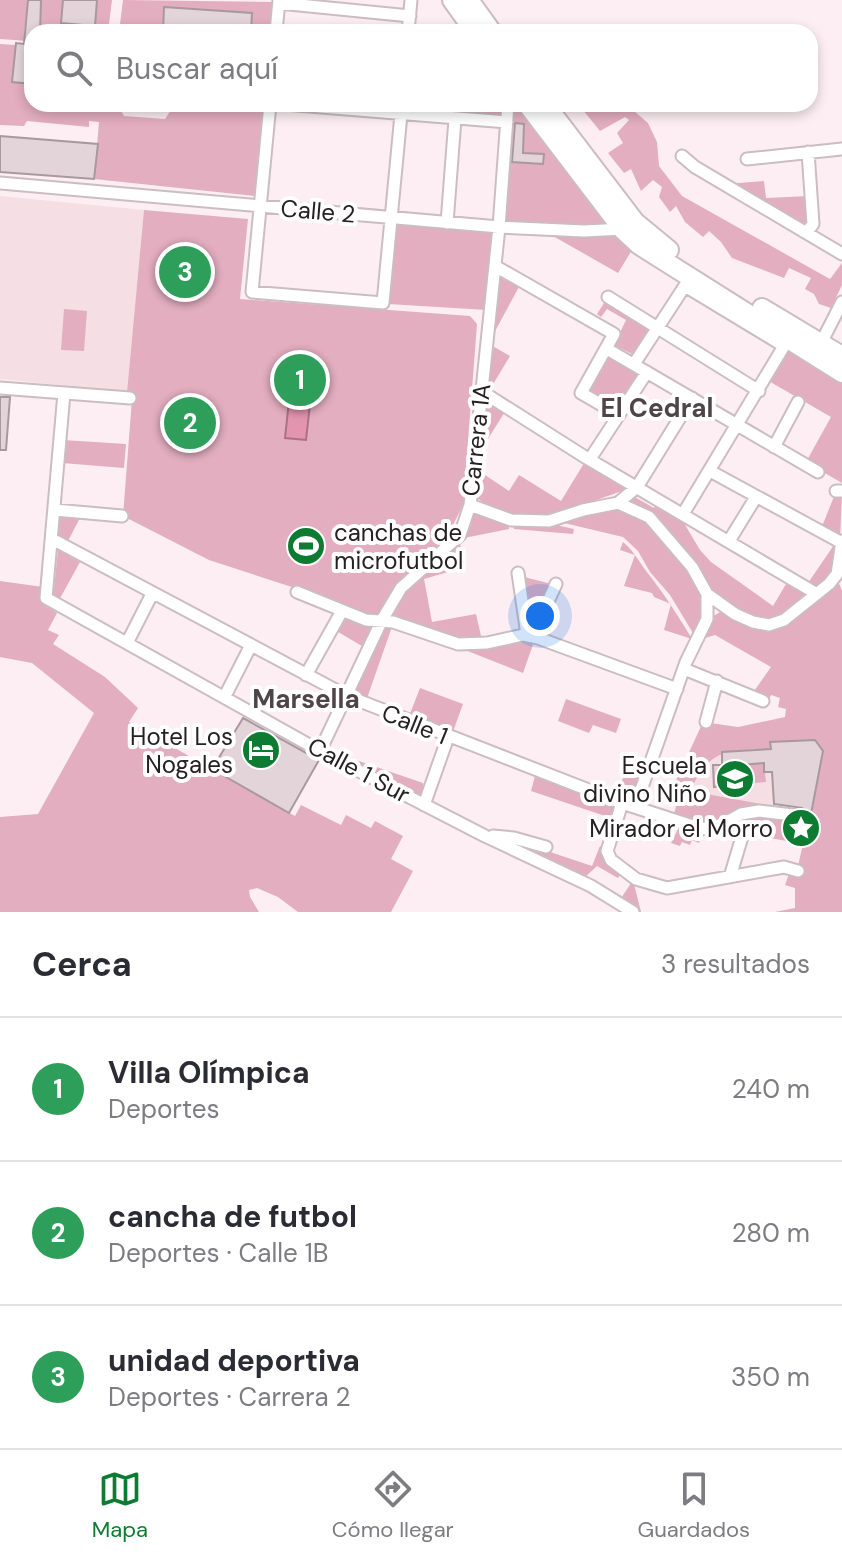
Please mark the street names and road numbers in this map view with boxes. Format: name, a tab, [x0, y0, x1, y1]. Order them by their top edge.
street label: Calle 2	[279, 192, 357, 230]
street label: Carrera 1A	[455, 382, 497, 498]
street label: Calle 1	[377, 697, 453, 751]
street label: Calle 1 Sur	[303, 730, 416, 810]

